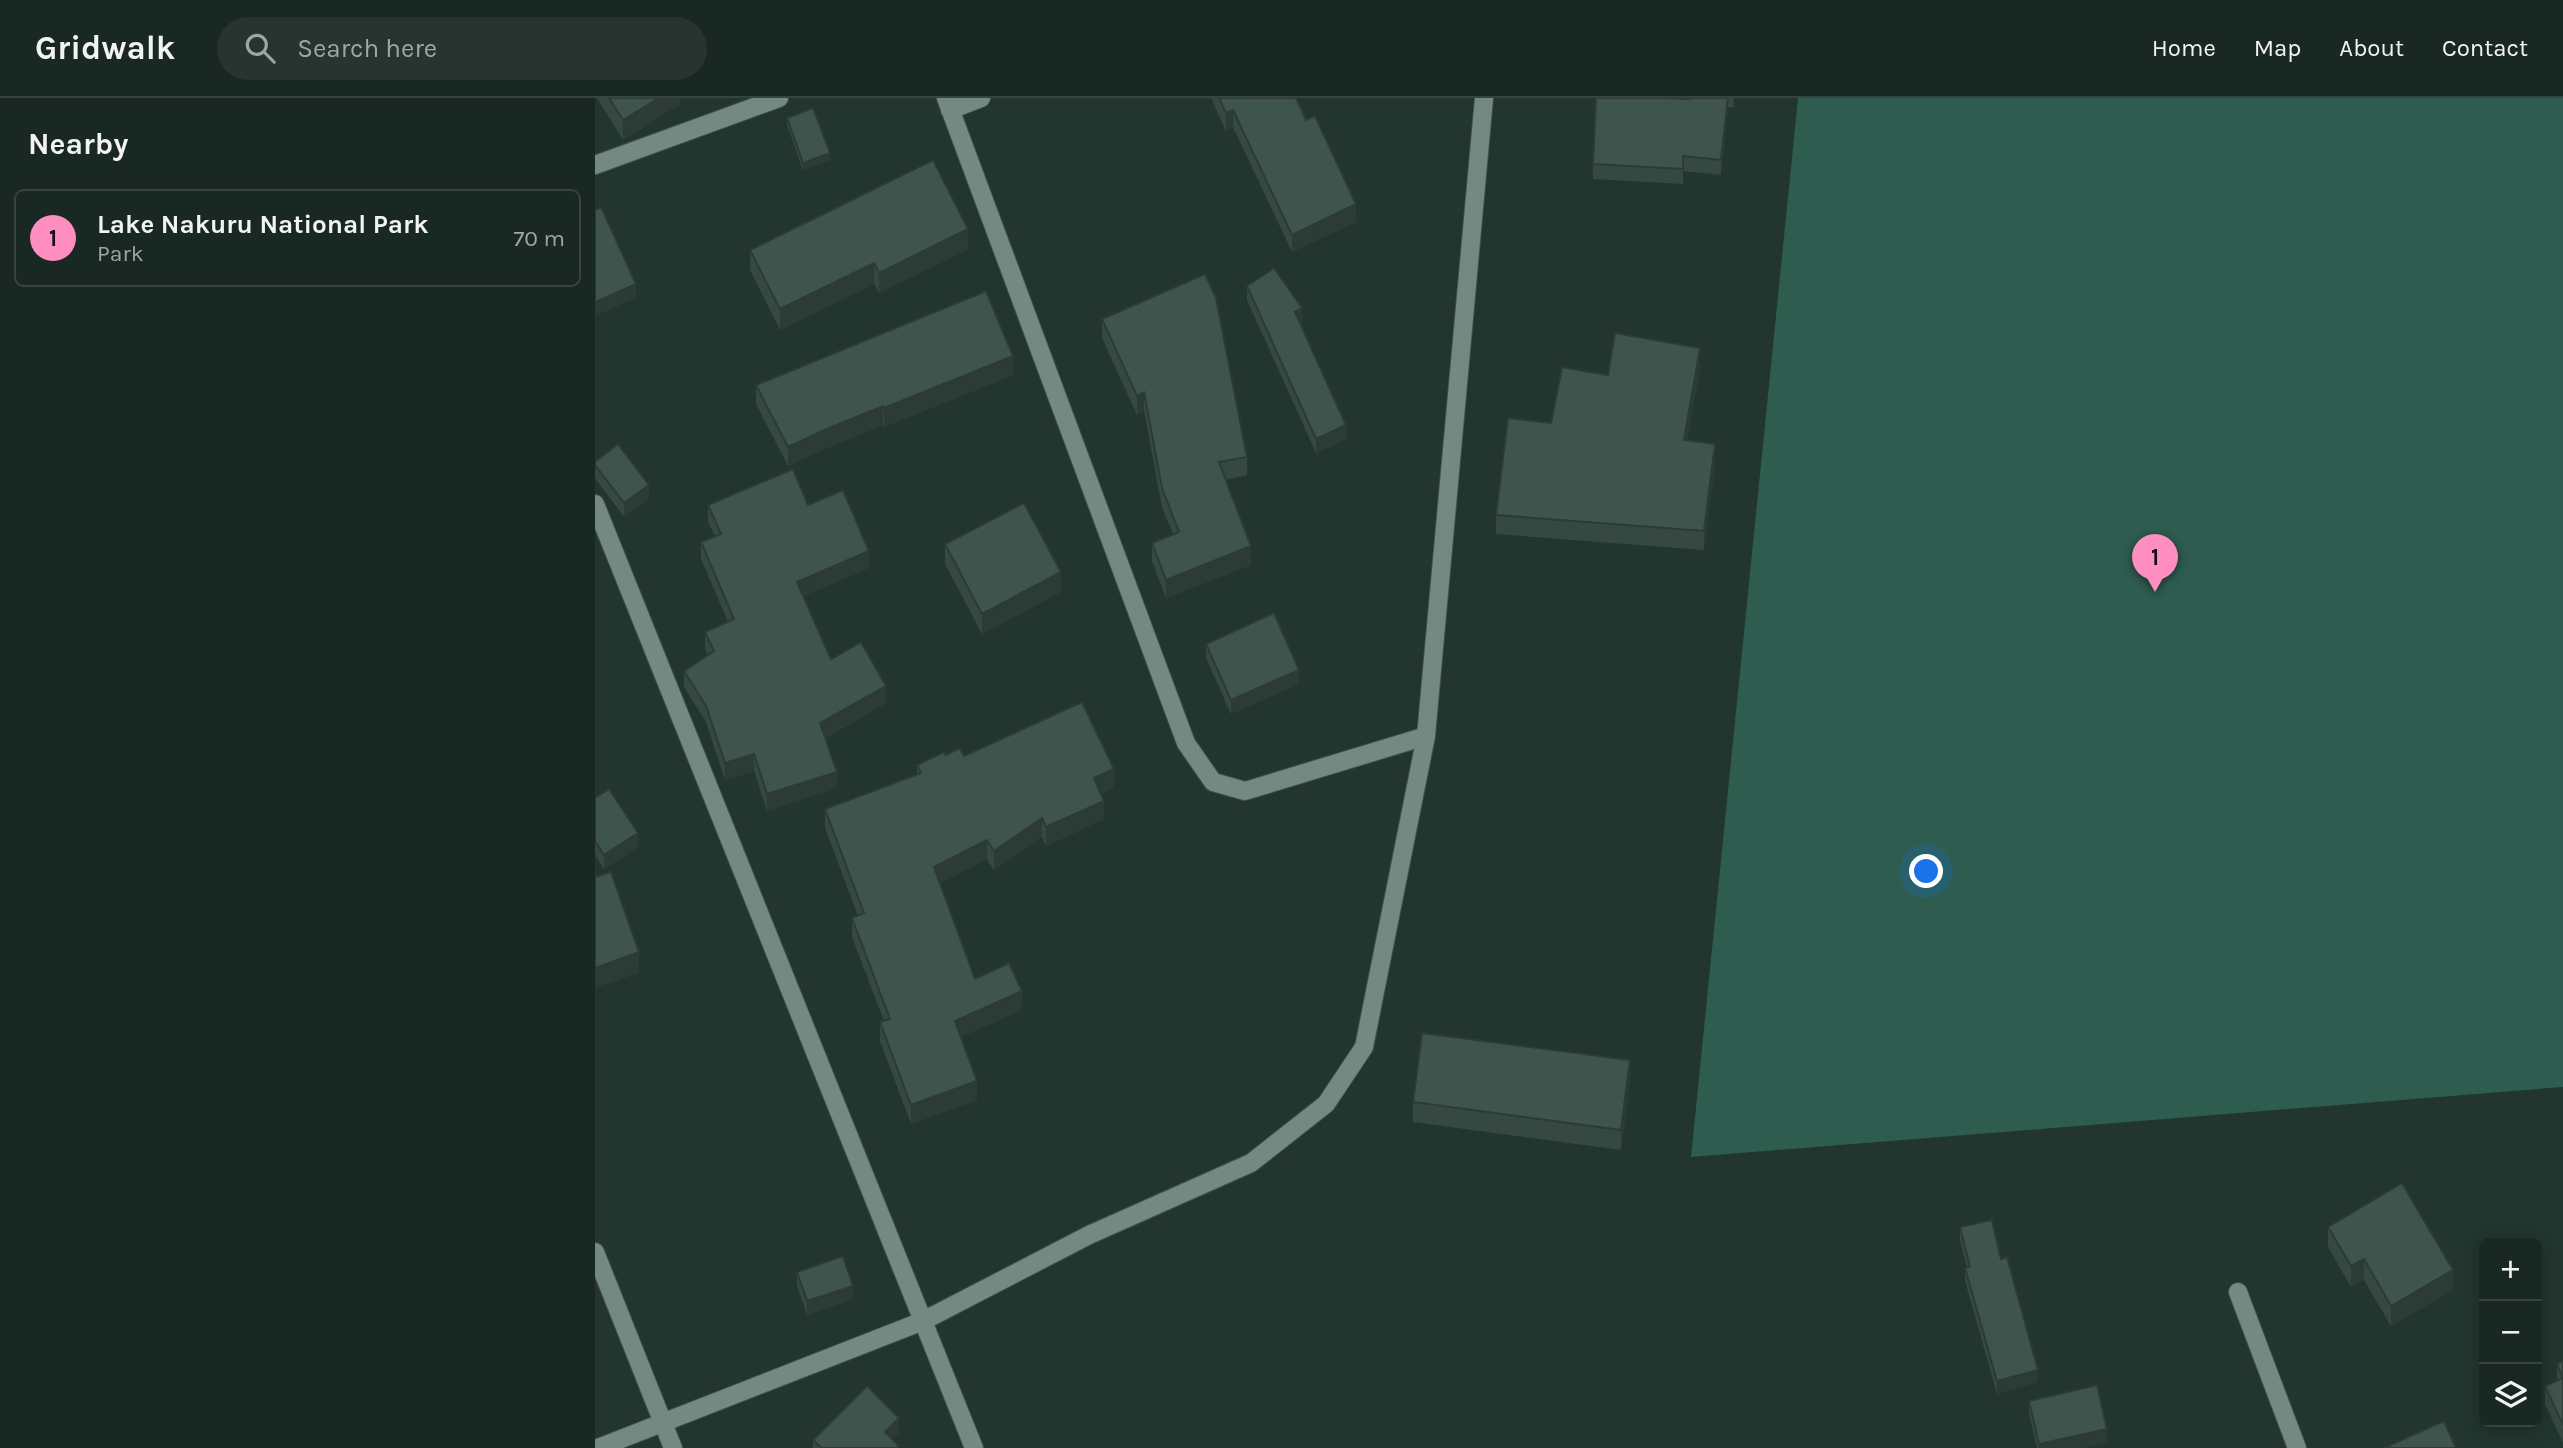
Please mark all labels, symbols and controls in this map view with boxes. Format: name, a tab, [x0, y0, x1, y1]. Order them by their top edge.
search box	[217, 17, 707, 80]
text: Gridwalk	[35, 29, 175, 67]
icon: search	[241, 29, 279, 67]
text: Search here	[297, 33, 437, 64]
text: Home	[2152, 34, 2216, 62]
text: Map	[2254, 34, 2301, 62]
text: About	[2339, 34, 2404, 62]
text: Contact	[2442, 34, 2528, 62]
text: Nearby	[28, 126, 128, 162]
text: Lake Nakuru National Park	[97, 209, 429, 240]
text: 1	[49, 225, 57, 252]
text: 70 m	[514, 225, 565, 252]
text: Park	[97, 240, 144, 267]
pin: 1	[2132, 534, 2178, 592]
your location	[1909, 854, 1943, 888]
map controls	[2479, 1238, 2542, 1427]
button: +	[2479, 1238, 2542, 1301]
button: −	[2479, 1301, 2542, 1364]
button: layers	[2479, 1364, 2542, 1427]

